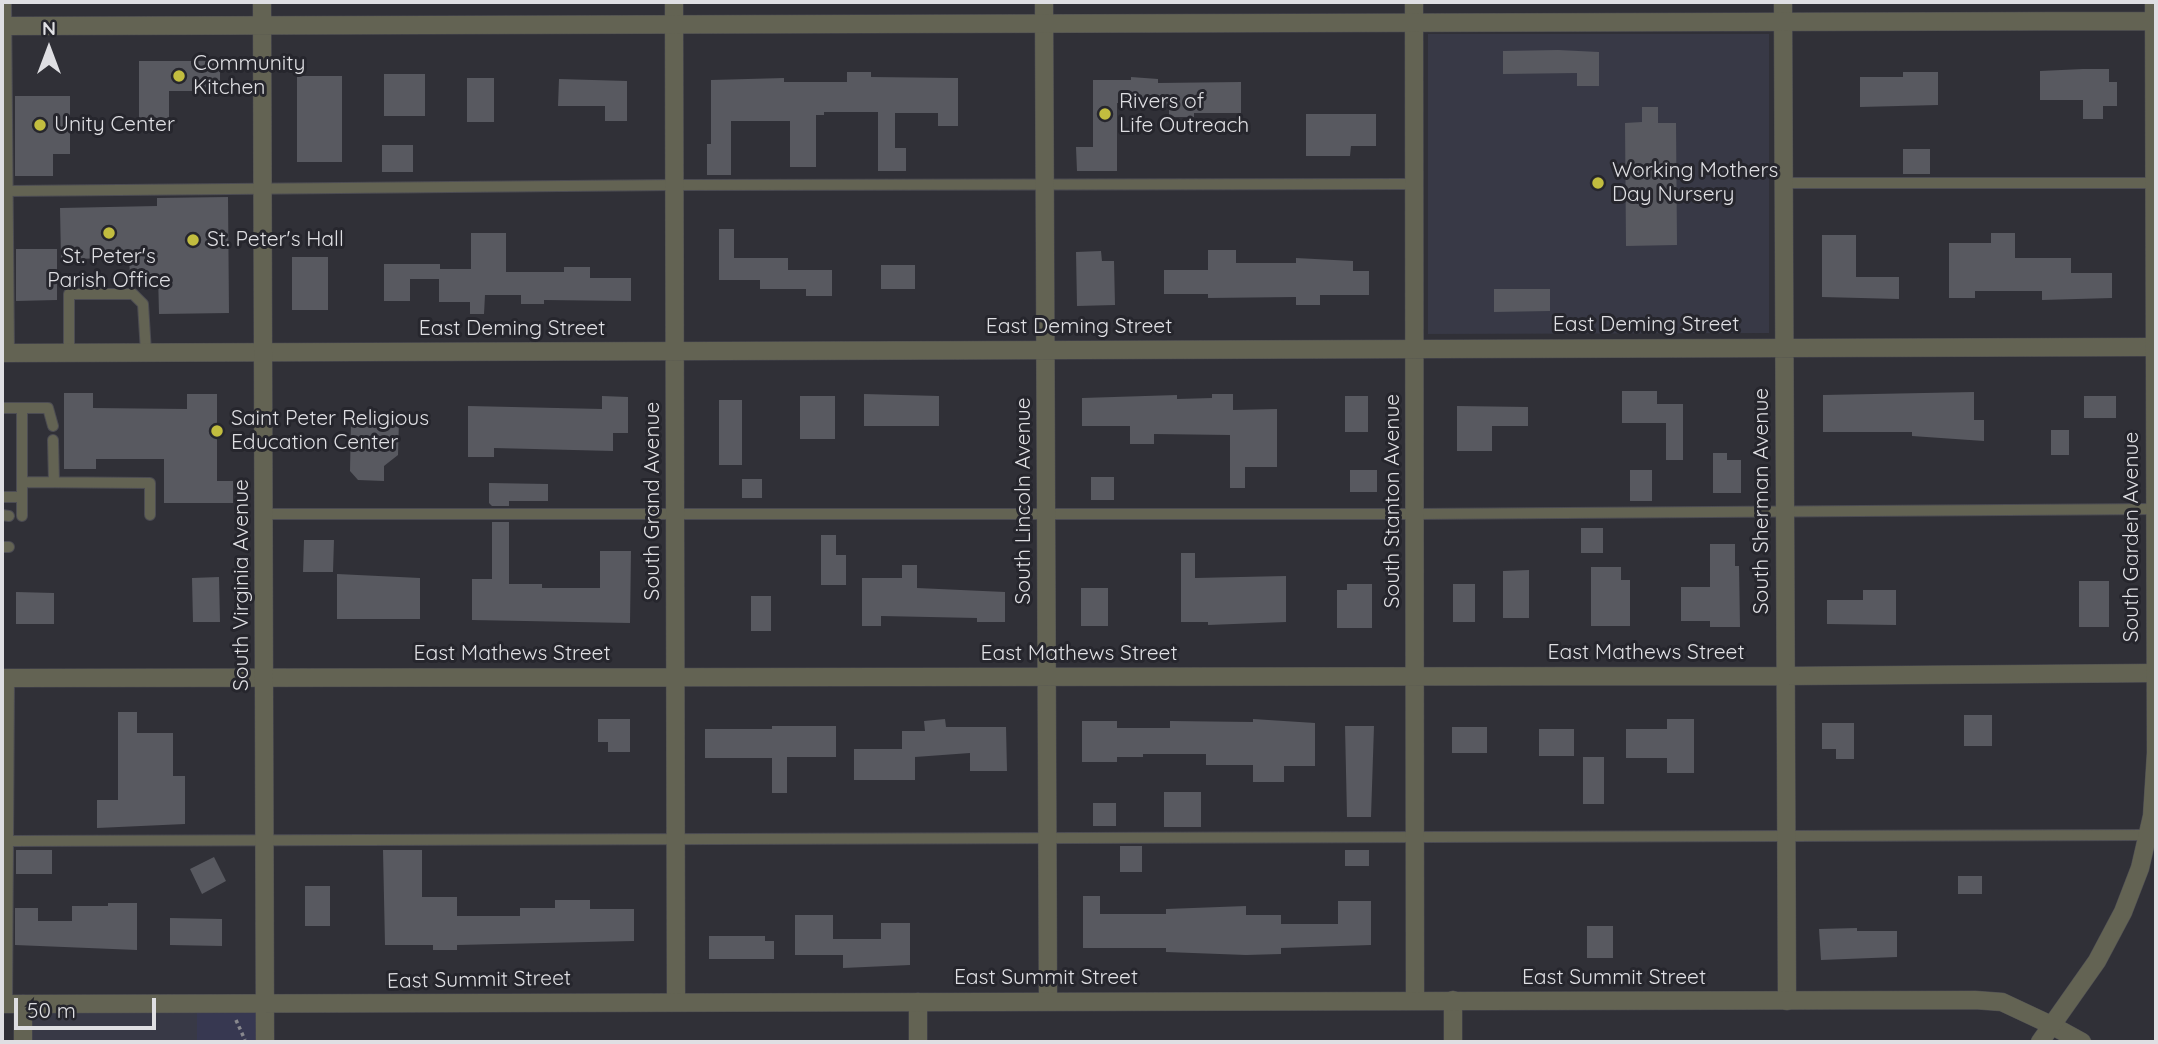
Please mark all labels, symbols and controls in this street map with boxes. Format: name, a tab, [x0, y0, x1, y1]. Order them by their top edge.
north arrow	[14, 14, 84, 84]
text: N	[42, 16, 56, 40]
place label: Community Kitchen	[193, 51, 305, 101]
marker: Community Kitchen	[171, 68, 187, 84]
place label: Rivers of Life Outreach	[1119, 89, 1249, 139]
marker: Rivers of Life Outreach	[1097, 106, 1113, 122]
place label: Unity Center	[54, 112, 175, 138]
marker: Unity Center	[32, 117, 48, 133]
place label: Working Mothers Day Nursery	[1612, 158, 1778, 208]
marker: Working Mothers Day Nursery	[1590, 175, 1606, 191]
marker: St. Peter's Parish Office	[101, 225, 117, 241]
place label: St. Peter's Hall	[207, 227, 344, 253]
marker: St. Peter's Hall	[185, 232, 201, 248]
place label: St. Peter's Parish Office	[47, 244, 171, 294]
street label: East Deming Street	[1553, 312, 1739, 338]
street label: East Deming Street	[986, 314, 1172, 340]
street label: East Deming Street	[419, 316, 605, 342]
street label: South Sherman Avenue	[1749, 388, 1775, 614]
street label: South Stanton Avenue	[1380, 394, 1406, 608]
street label: South Lincoln Avenue	[1011, 397, 1037, 605]
street label: South Grand Avenue	[640, 402, 666, 600]
place label: Saint Peter Religious Education Center	[231, 406, 429, 456]
marker: Saint Peter Religious Education Center	[209, 423, 225, 439]
street label: South Garden Avenue	[2119, 432, 2145, 642]
street label: South Virginia Avenue	[229, 479, 255, 691]
street label: East Mathews Street	[1547, 640, 1745, 666]
street label: East Mathews Street	[413, 641, 611, 667]
street label: East Mathews Street	[980, 641, 1178, 667]
street label: East Summit Street	[954, 965, 1138, 991]
street label: East Summit Street	[1522, 965, 1706, 991]
street label: East Summit Street	[387, 966, 571, 994]
scale bar	[18, 984, 159, 1028]
text: 50 m	[27, 997, 76, 1023]

